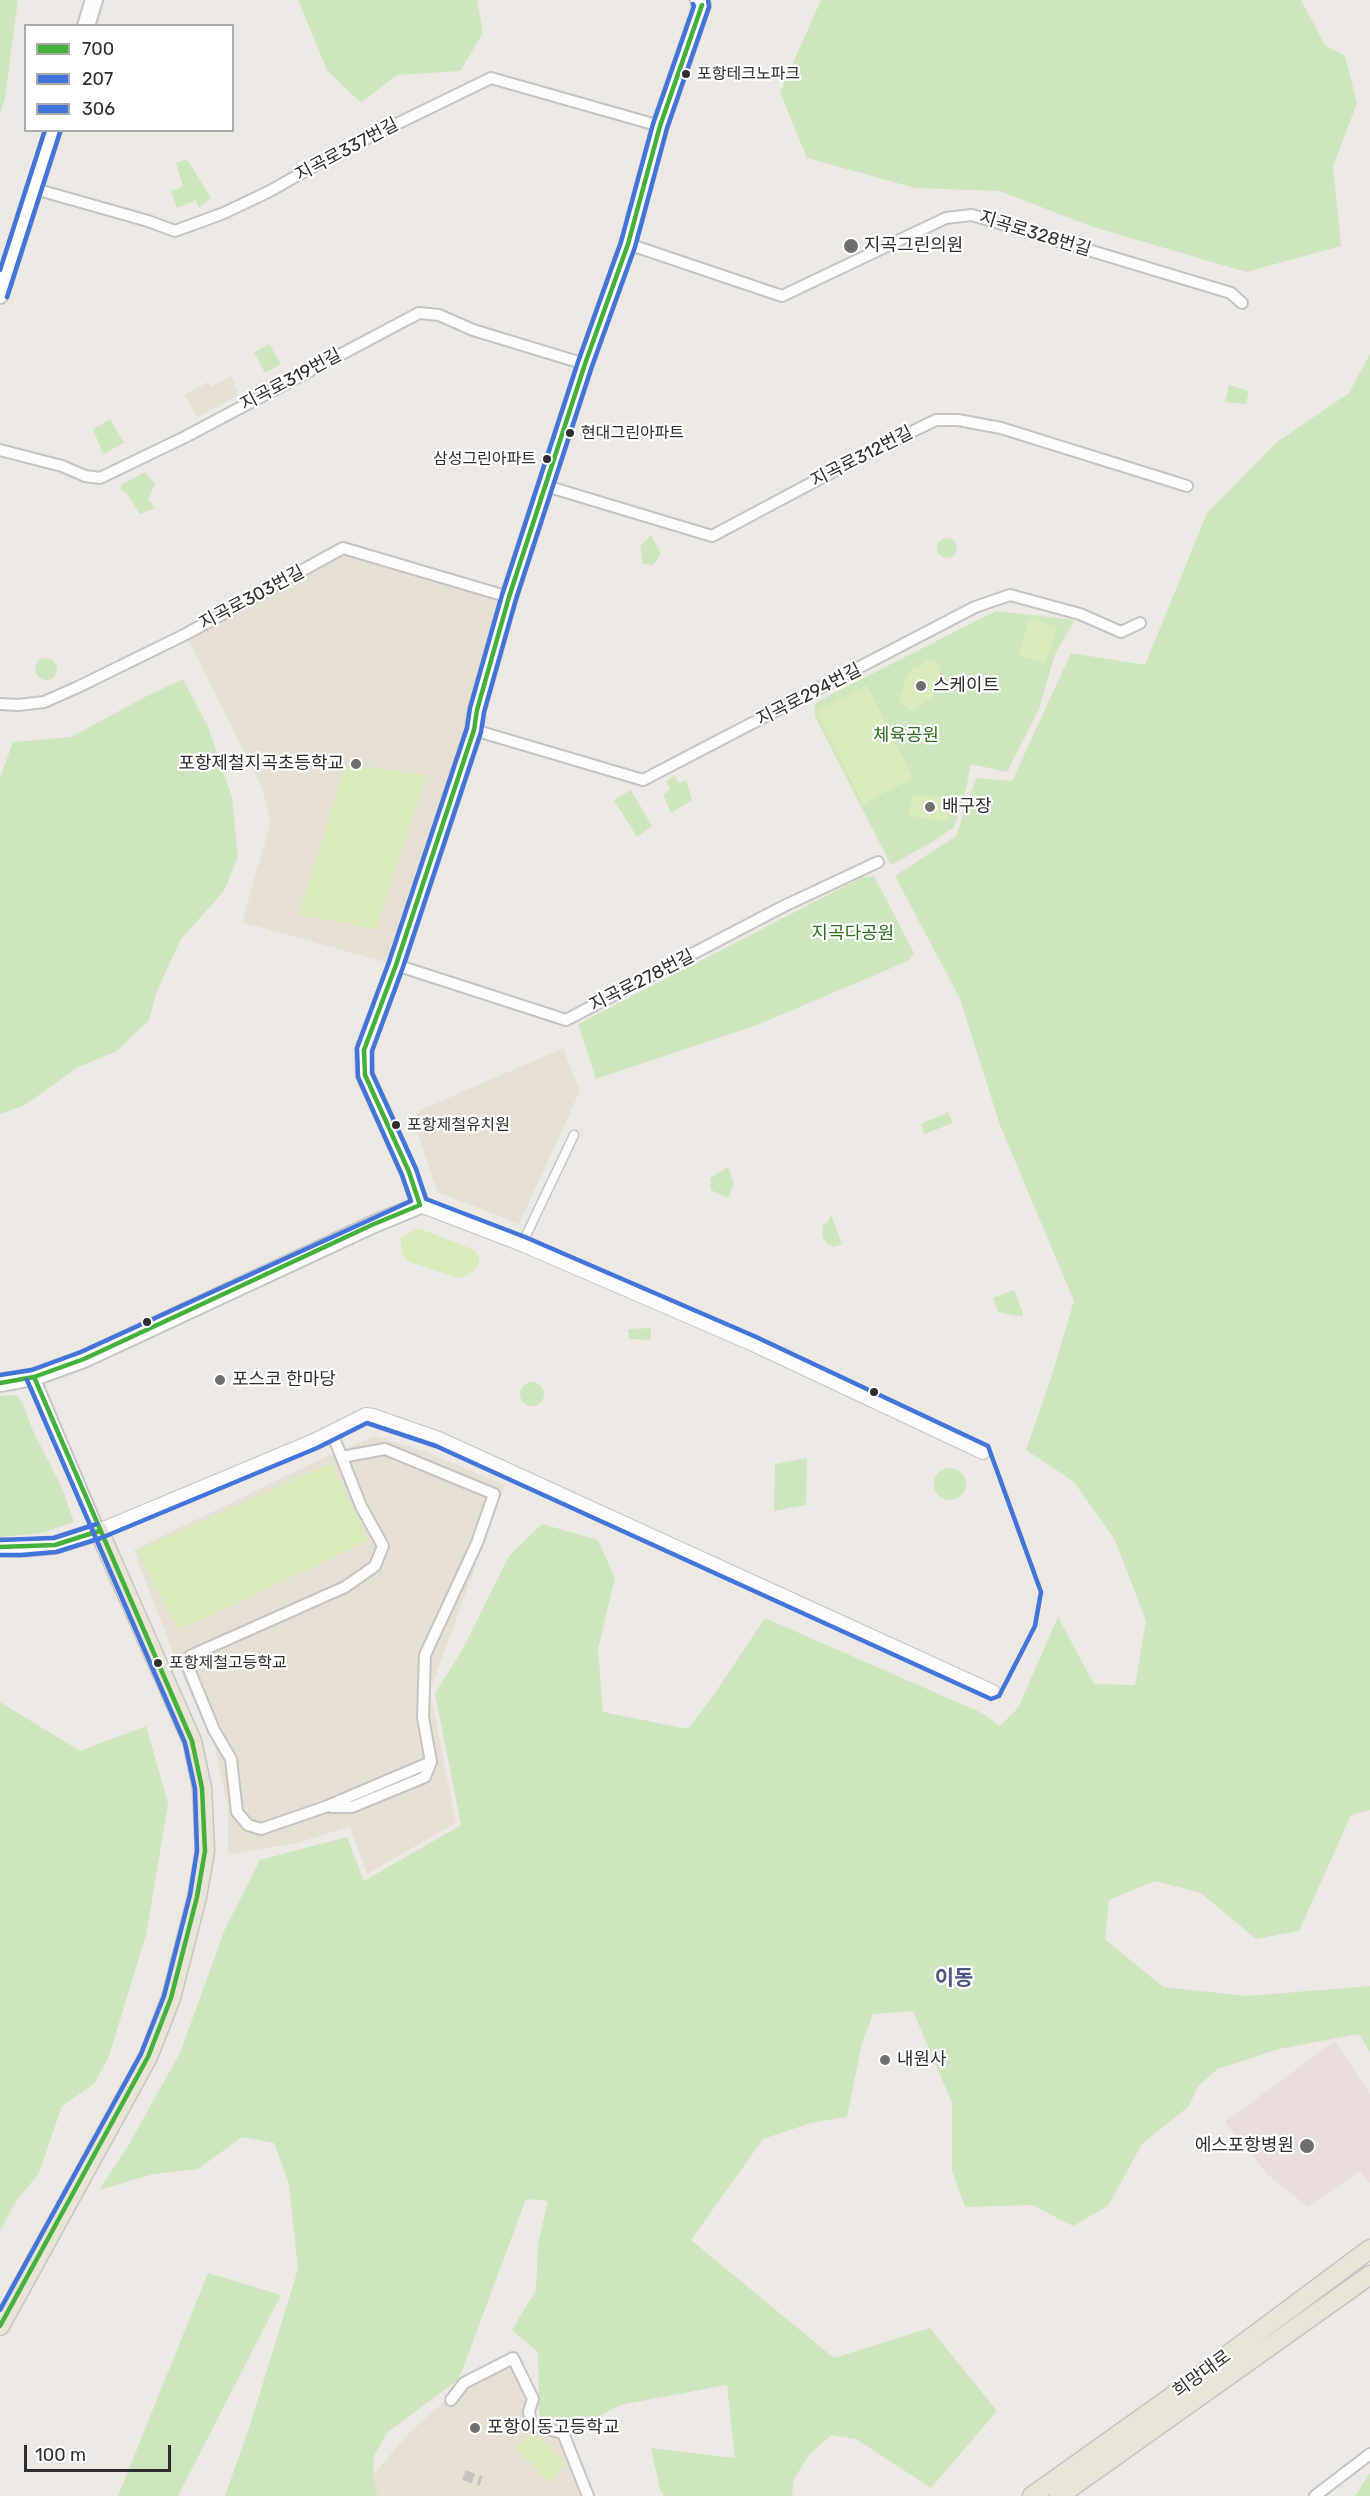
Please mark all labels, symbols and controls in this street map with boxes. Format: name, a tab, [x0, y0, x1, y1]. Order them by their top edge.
legend	[24, 24, 234, 132]
text: 700	[82, 38, 114, 60]
place label: 포항테크노파크	[697, 64, 800, 84]
text: 207	[82, 68, 113, 90]
marker: 포항테크노파크	[680, 68, 692, 80]
text: 306	[82, 98, 115, 120]
street label: 지곡로337번길	[292, 114, 402, 186]
street label: 지곡로328번길	[977, 207, 1093, 261]
place label: 지곡그린의원	[864, 235, 963, 257]
marker: 지곡그린의원	[842, 237, 860, 255]
street label: 지곡로319번길	[237, 344, 345, 416]
street label: 지곡로312번길	[807, 422, 917, 492]
place label: 현대그린아파트	[581, 423, 684, 443]
marker: 현대그린아파트	[564, 427, 576, 439]
place label: 삼성그린아파트	[433, 449, 536, 469]
marker: 삼성그린아파트	[541, 453, 553, 465]
street label: 지곡로303번길	[196, 561, 308, 635]
street label: 지곡로294번길	[753, 659, 865, 731]
place label: 스케이트	[933, 675, 999, 697]
marker: 스케이트	[914, 679, 928, 693]
park label: 체육공원	[873, 725, 939, 747]
place label: 포항제철지곡초등학교	[178, 753, 344, 775]
marker: 포항제철지곡초등학교	[349, 757, 363, 771]
place label: 배구장	[942, 796, 992, 818]
marker: 배구장	[923, 800, 937, 814]
park label: 지곡다공원	[812, 923, 894, 945]
street label: 지곡로278번길	[586, 945, 698, 1017]
place label: 포항제철유치원	[407, 1115, 510, 1135]
marker: 포항제철유치원	[390, 1119, 402, 1131]
unlabelled marker	[141, 1316, 153, 1328]
place label: 포스코 한마당	[232, 1369, 336, 1391]
marker: 포스코 한마당	[213, 1373, 227, 1387]
unlabelled marker	[868, 1386, 880, 1398]
place label: 포항제철고등학교	[169, 1653, 287, 1673]
marker: 포항제철고등학교	[152, 1657, 164, 1669]
district label: 이동	[935, 1966, 973, 1992]
place label: 내원사	[897, 2049, 947, 2071]
marker: 내원사	[878, 2053, 892, 2067]
place label: 에스포항병원	[1195, 2135, 1294, 2157]
marker: 에스포항병원	[1298, 2137, 1316, 2155]
street label: 희망대로	[1169, 2346, 1235, 2402]
place label: 포항이동고등학교	[487, 2417, 619, 2439]
marker: 포항이동고등학교	[468, 2421, 482, 2435]
scale bar	[27, 2433, 174, 2471]
text: 100 m	[35, 2444, 86, 2466]

